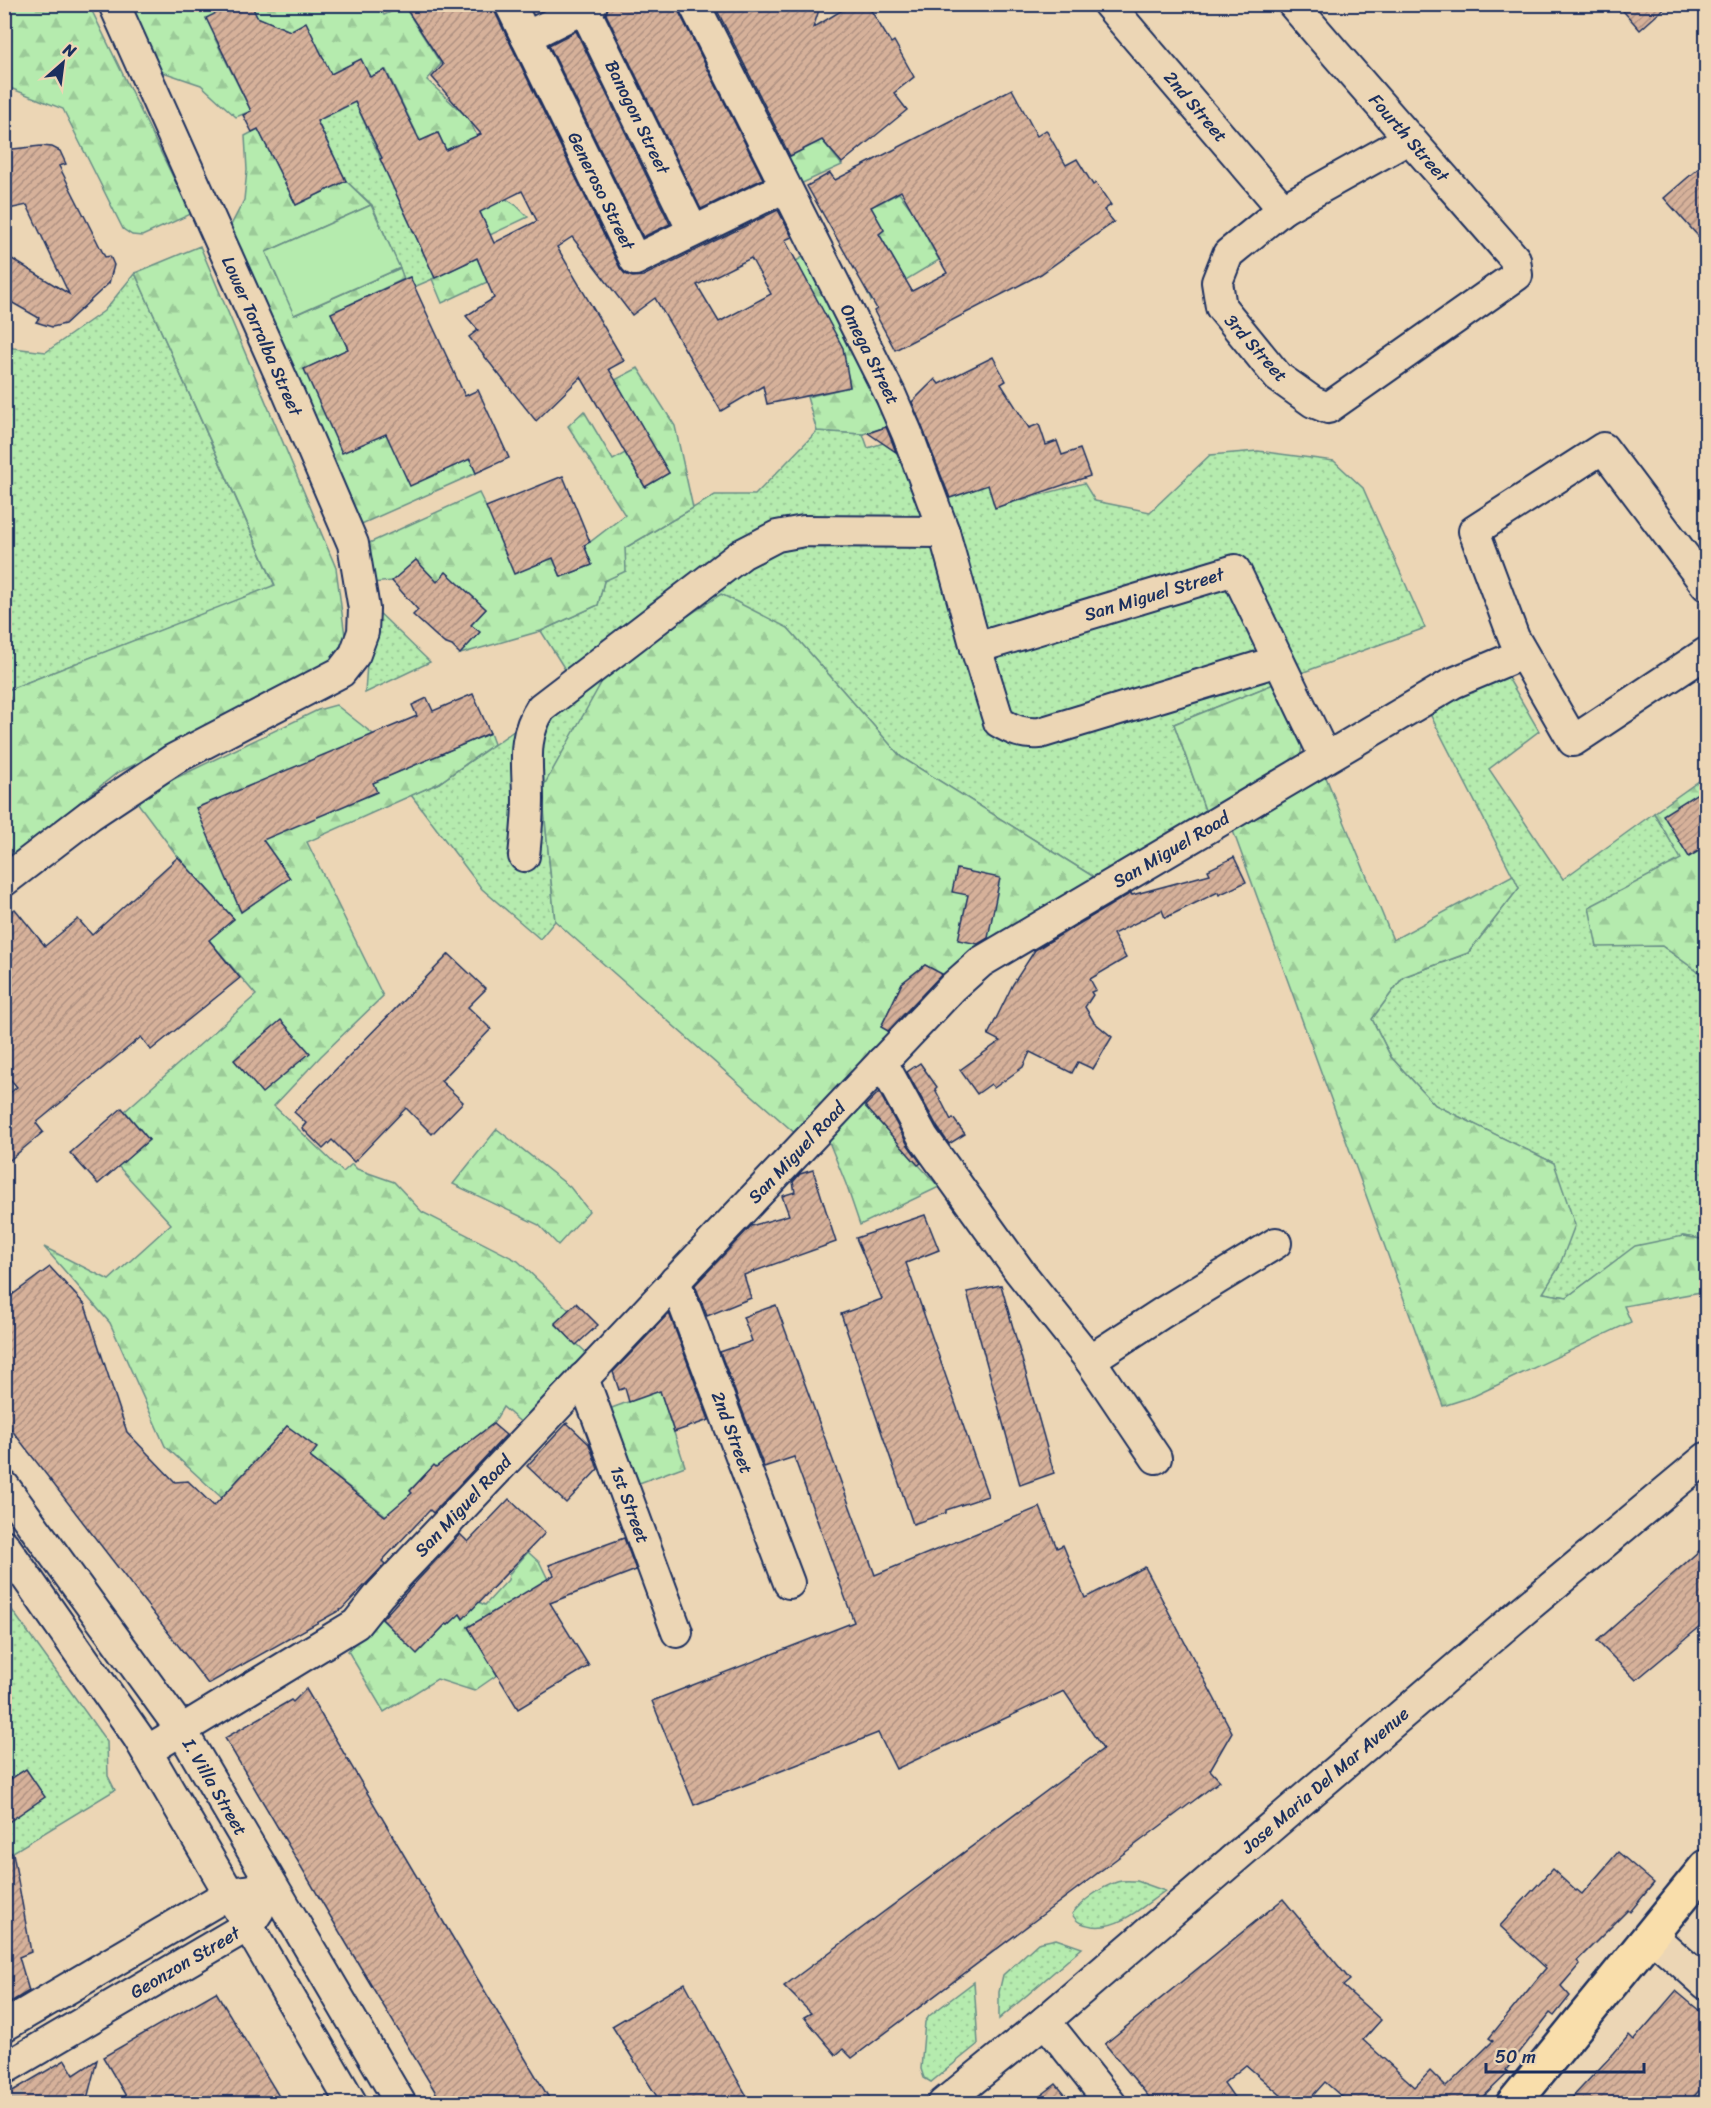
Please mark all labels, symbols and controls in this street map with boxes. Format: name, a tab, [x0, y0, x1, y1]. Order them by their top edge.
north arrow	[33, 33, 93, 93]
text: N	[57, 34, 82, 66]
street label: Banogon Street	[596, 54, 679, 181]
street label: 2nd Street	[1155, 63, 1236, 150]
street label: Fourth Street	[1360, 86, 1458, 190]
street label: Generoso Street	[559, 126, 644, 256]
street label: Lower Torralba Street	[212, 251, 312, 422]
street label: Omega Street	[831, 298, 909, 410]
street label: 3rd Street	[1216, 306, 1296, 390]
street label: San Miguel Street	[1080, 558, 1229, 631]
street label: San Miguel Road	[1106, 802, 1237, 897]
street label: San Miguel Road	[740, 1093, 855, 1211]
street label: 2nd Street	[702, 1386, 763, 1479]
street label: San Miguel Road	[406, 1446, 521, 1565]
street label: 1st Street	[601, 1461, 659, 1548]
street label: Jose Maria Del Mar Avenue	[1233, 1699, 1417, 1863]
street label: I. Villa Street	[173, 1731, 256, 1842]
street label: Geonzon Street	[124, 1917, 247, 2008]
scale bar	[1486, 2036, 1644, 2074]
text: 50 m	[1495, 2041, 1536, 2073]

